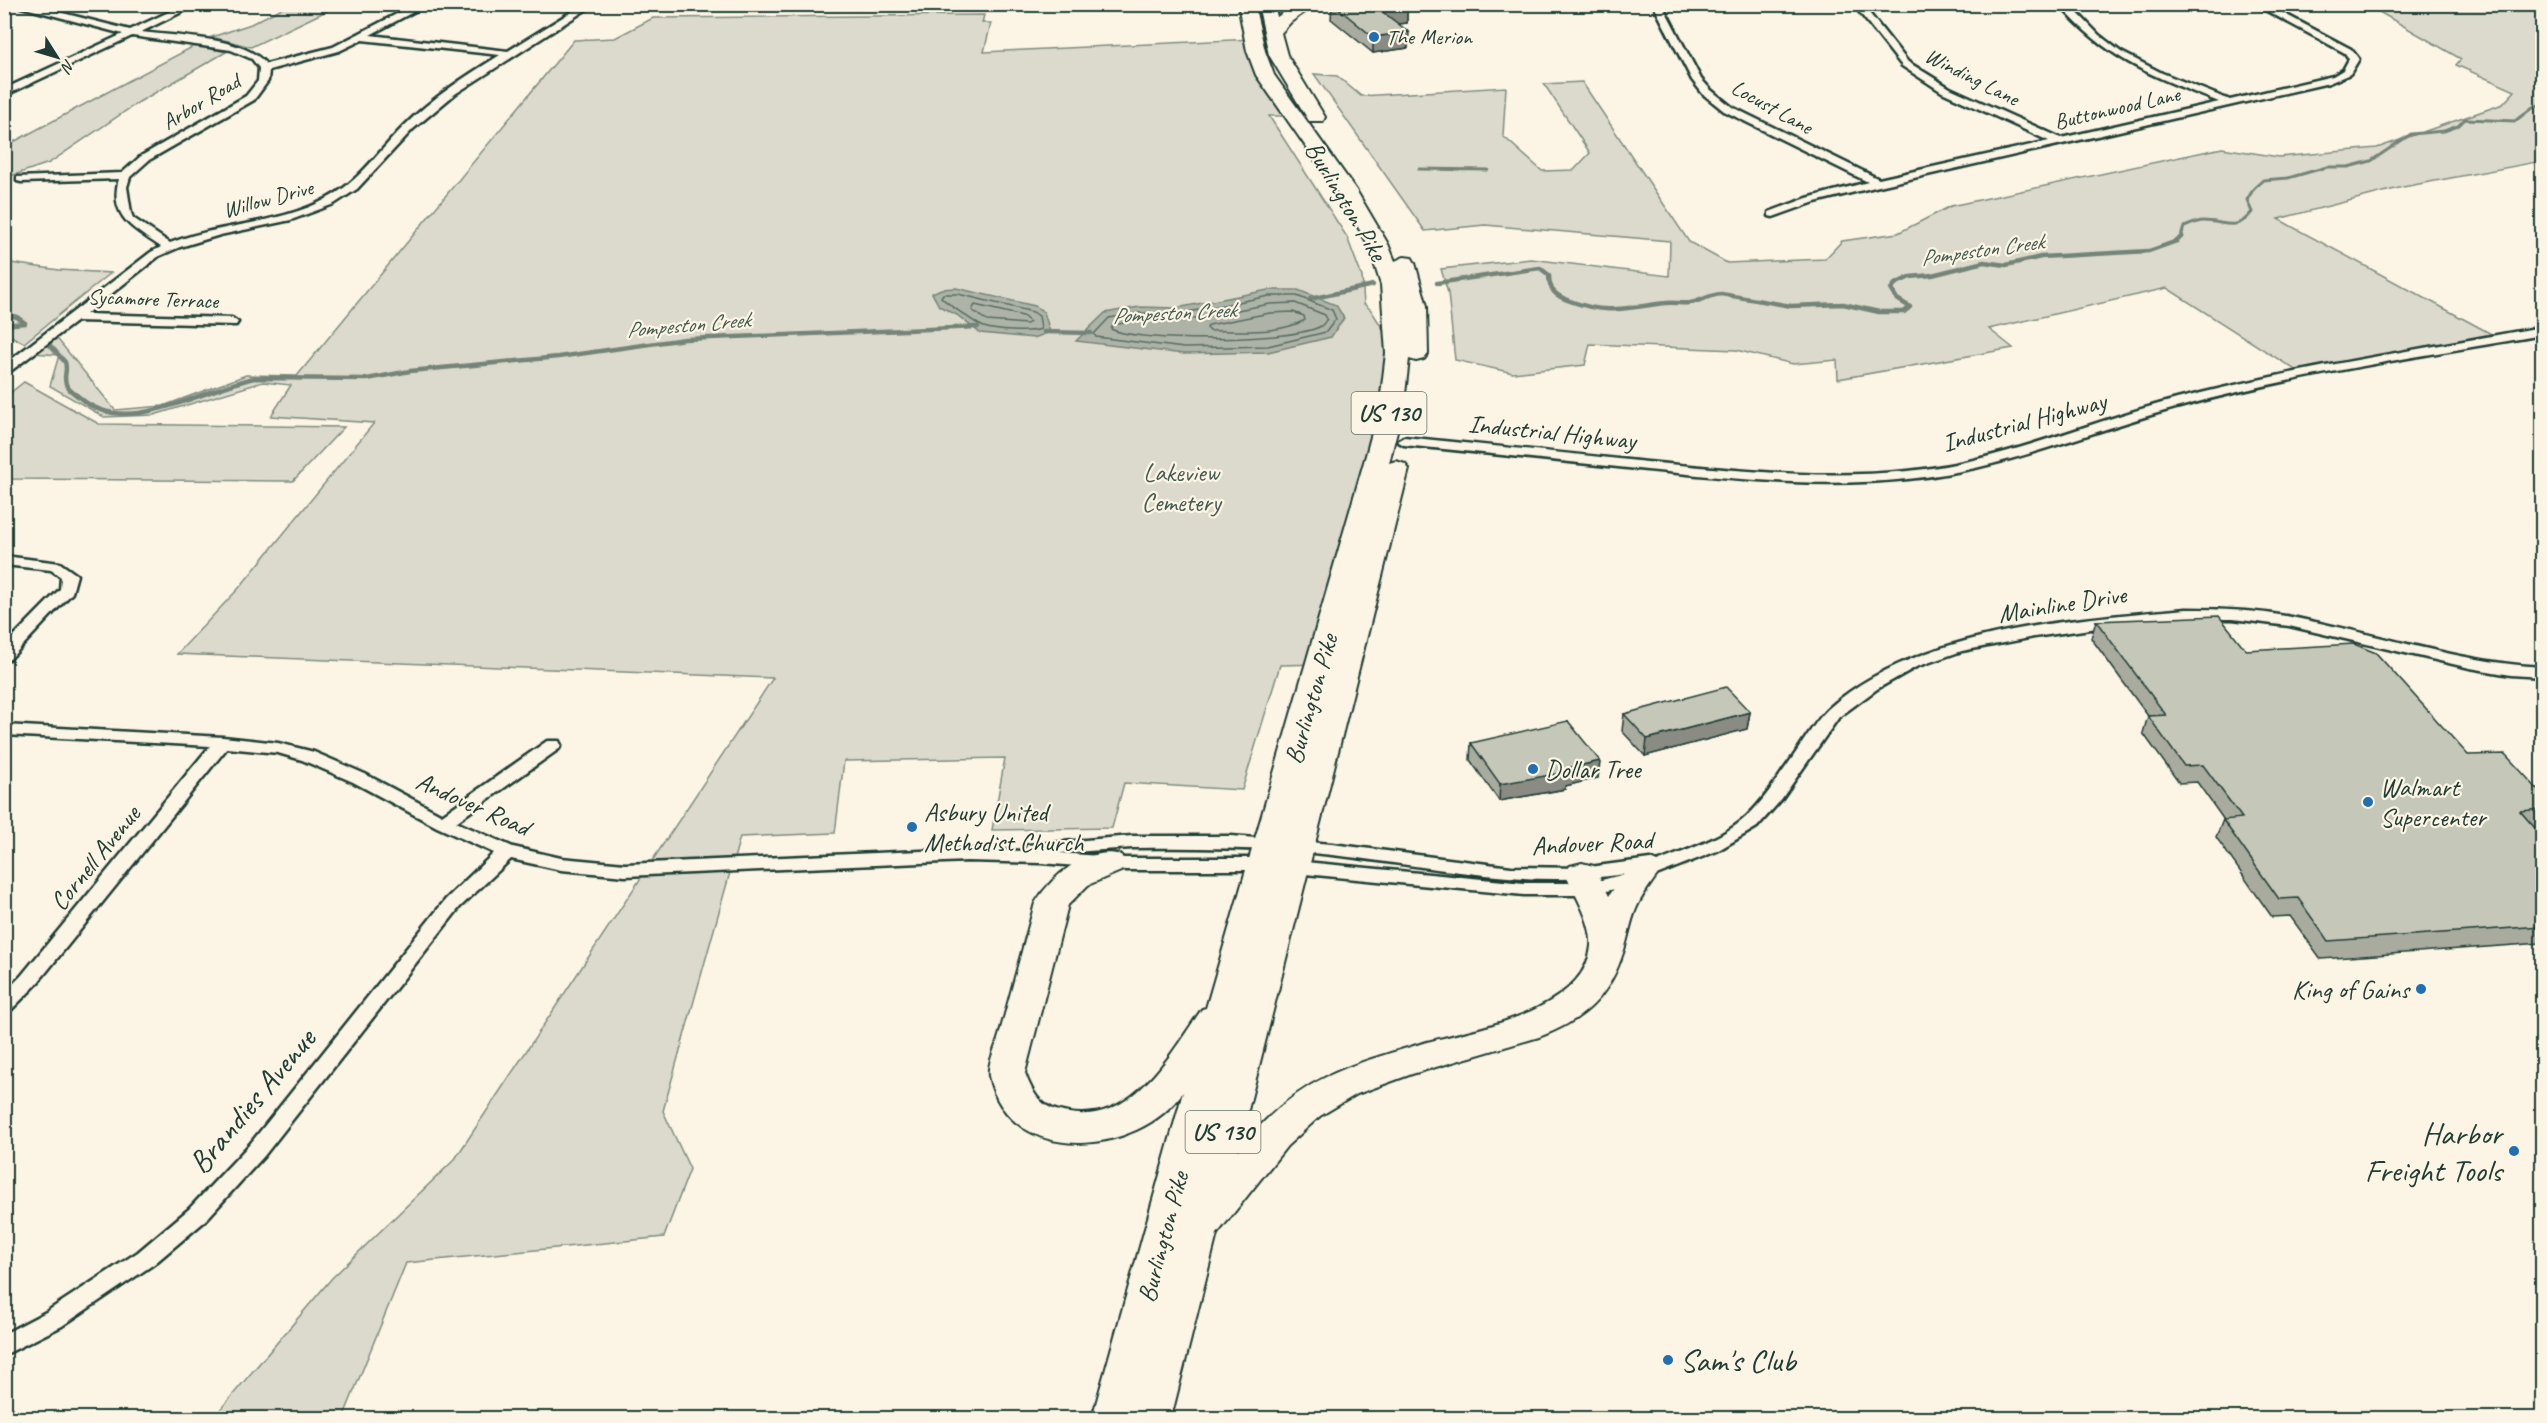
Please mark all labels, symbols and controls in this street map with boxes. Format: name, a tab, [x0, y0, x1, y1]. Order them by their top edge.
place label: The Merion	[1386, 23, 1473, 51]
north arrow	[27, 27, 87, 87]
marker: The Merion	[1367, 30, 1381, 44]
street label: Winding Lane	[1920, 41, 2025, 113]
text: N	[55, 55, 79, 78]
street label: Arbor Road	[157, 66, 248, 136]
street label: Locust Lane	[1726, 73, 1819, 142]
street label: Buttonwood Lane	[2052, 80, 2184, 136]
street label: Burlington Pike	[1297, 135, 1395, 268]
street label: Willow Drive	[220, 173, 318, 224]
water label: Pompeston Creek	[1919, 227, 2049, 272]
street label: Sycamore Terrace	[87, 283, 221, 315]
water label: Pompeston Creek	[1112, 296, 1240, 330]
water label: Pompeston Creek	[625, 305, 755, 344]
street label: Industrial Highway	[1938, 384, 2112, 460]
road number: US 130	[1352, 392, 1426, 434]
street label: Industrial Highway	[1467, 407, 1640, 457]
park label: Lakeview Cemetery	[1141, 456, 1223, 519]
street label: Mainline Drive	[1996, 577, 2130, 630]
street label: Burlington Pike	[1277, 629, 1346, 768]
place label: Dollar Tree	[1545, 753, 1643, 786]
marker: Dollar Tree	[1526, 762, 1540, 776]
street label: Andover Road	[411, 764, 538, 845]
place label: Walmart Supercenter	[2380, 771, 2488, 834]
marker: Walmart Supercenter	[2361, 795, 2375, 809]
place label: Asbury United Methodist Church	[924, 796, 1085, 859]
street label: Cornell Avenue	[43, 797, 148, 917]
marker: Asbury United Methodist Church	[905, 820, 919, 834]
street label: Andover Road	[1531, 823, 1657, 863]
place label: King of Gains	[2292, 973, 2411, 1006]
marker: King of Gains	[2414, 982, 2428, 996]
street label: Brandies Avenue	[179, 1018, 326, 1182]
road number: US 130	[1186, 1111, 1260, 1153]
place label: Harbor Freight Tools	[2365, 1113, 2505, 1191]
marker: Harbor Freight Tools	[2507, 1144, 2521, 1158]
street label: Burlington Pike	[1130, 1167, 1197, 1306]
place label: Sam's Club	[1680, 1340, 1798, 1381]
marker: Sam's Club	[1661, 1353, 1675, 1367]

